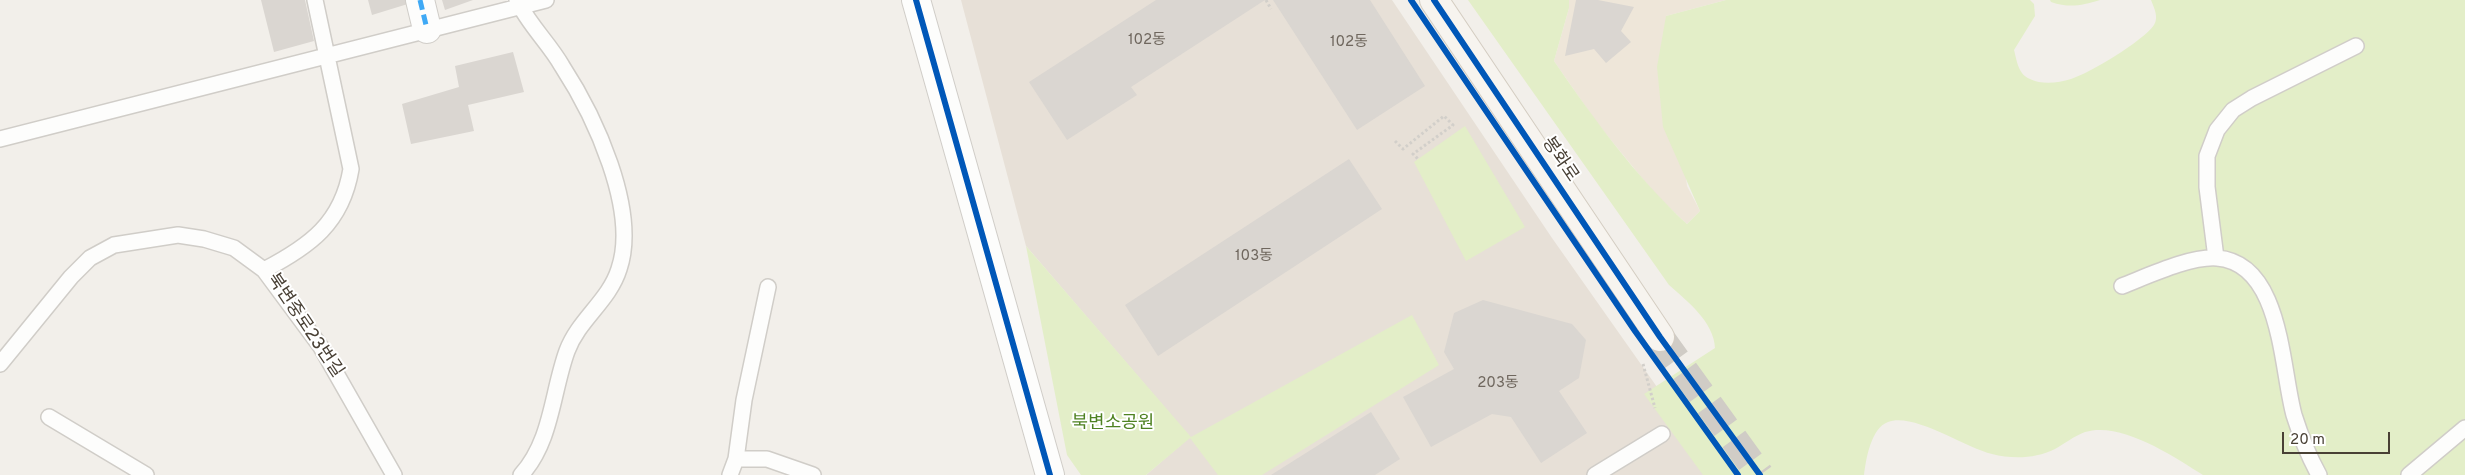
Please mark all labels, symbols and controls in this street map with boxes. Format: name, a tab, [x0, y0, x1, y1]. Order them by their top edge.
house number: 102동	[1128, 32, 1166, 50]
house number: 102동	[1330, 34, 1368, 52]
street label: 봉화로	[1536, 133, 1582, 187]
house number: 103동	[1235, 248, 1273, 266]
street label: 북변중로23번길	[261, 270, 347, 382]
house number: 203동	[1477, 375, 1519, 393]
park label: 북변소공원	[1072, 413, 1154, 435]
scale bar	[2285, 422, 2392, 454]
text: 20 m	[2290, 431, 2325, 450]

